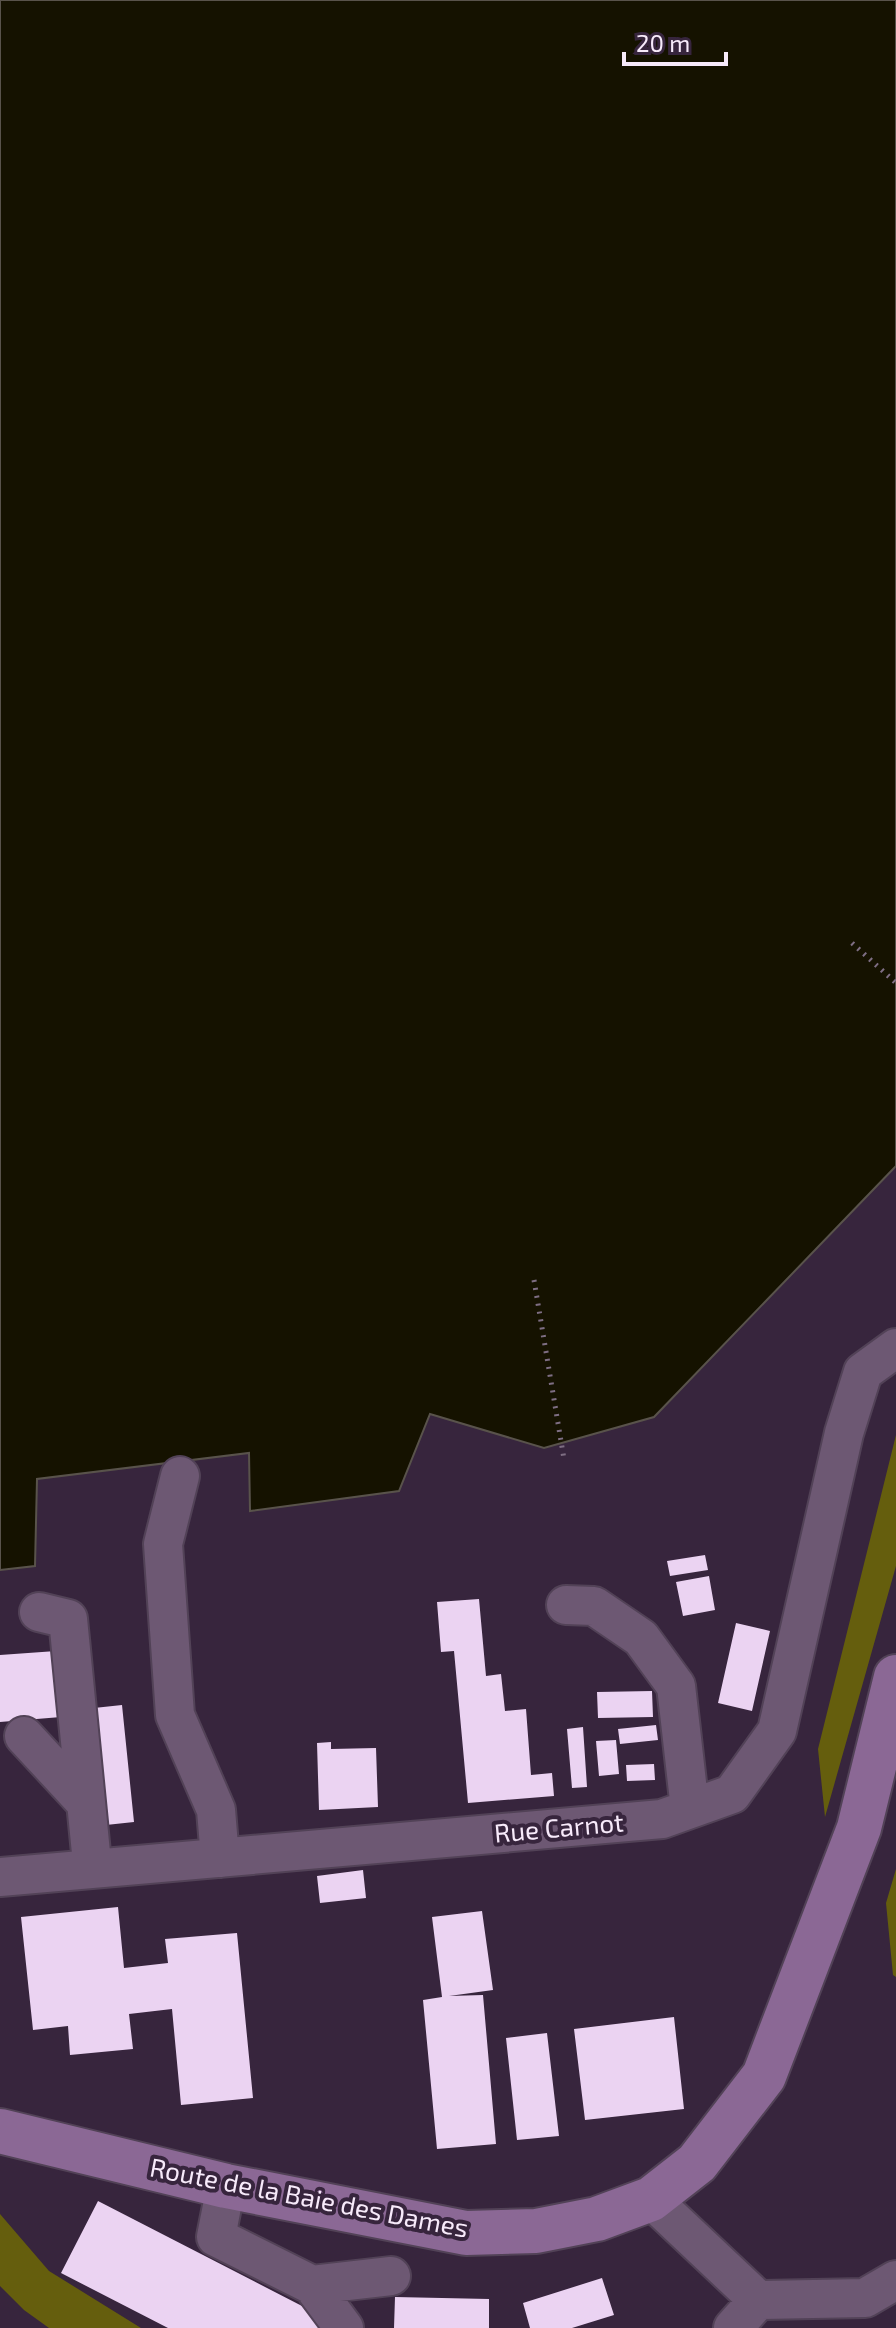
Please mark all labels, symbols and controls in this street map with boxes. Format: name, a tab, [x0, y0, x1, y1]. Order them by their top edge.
scale bar	[624, 16, 726, 66]
text: 20 m	[636, 28, 690, 57]
street label: Rue Carnot	[493, 1805, 625, 1848]
street label: Route de la Baie des Dames	[147, 2150, 471, 2243]

